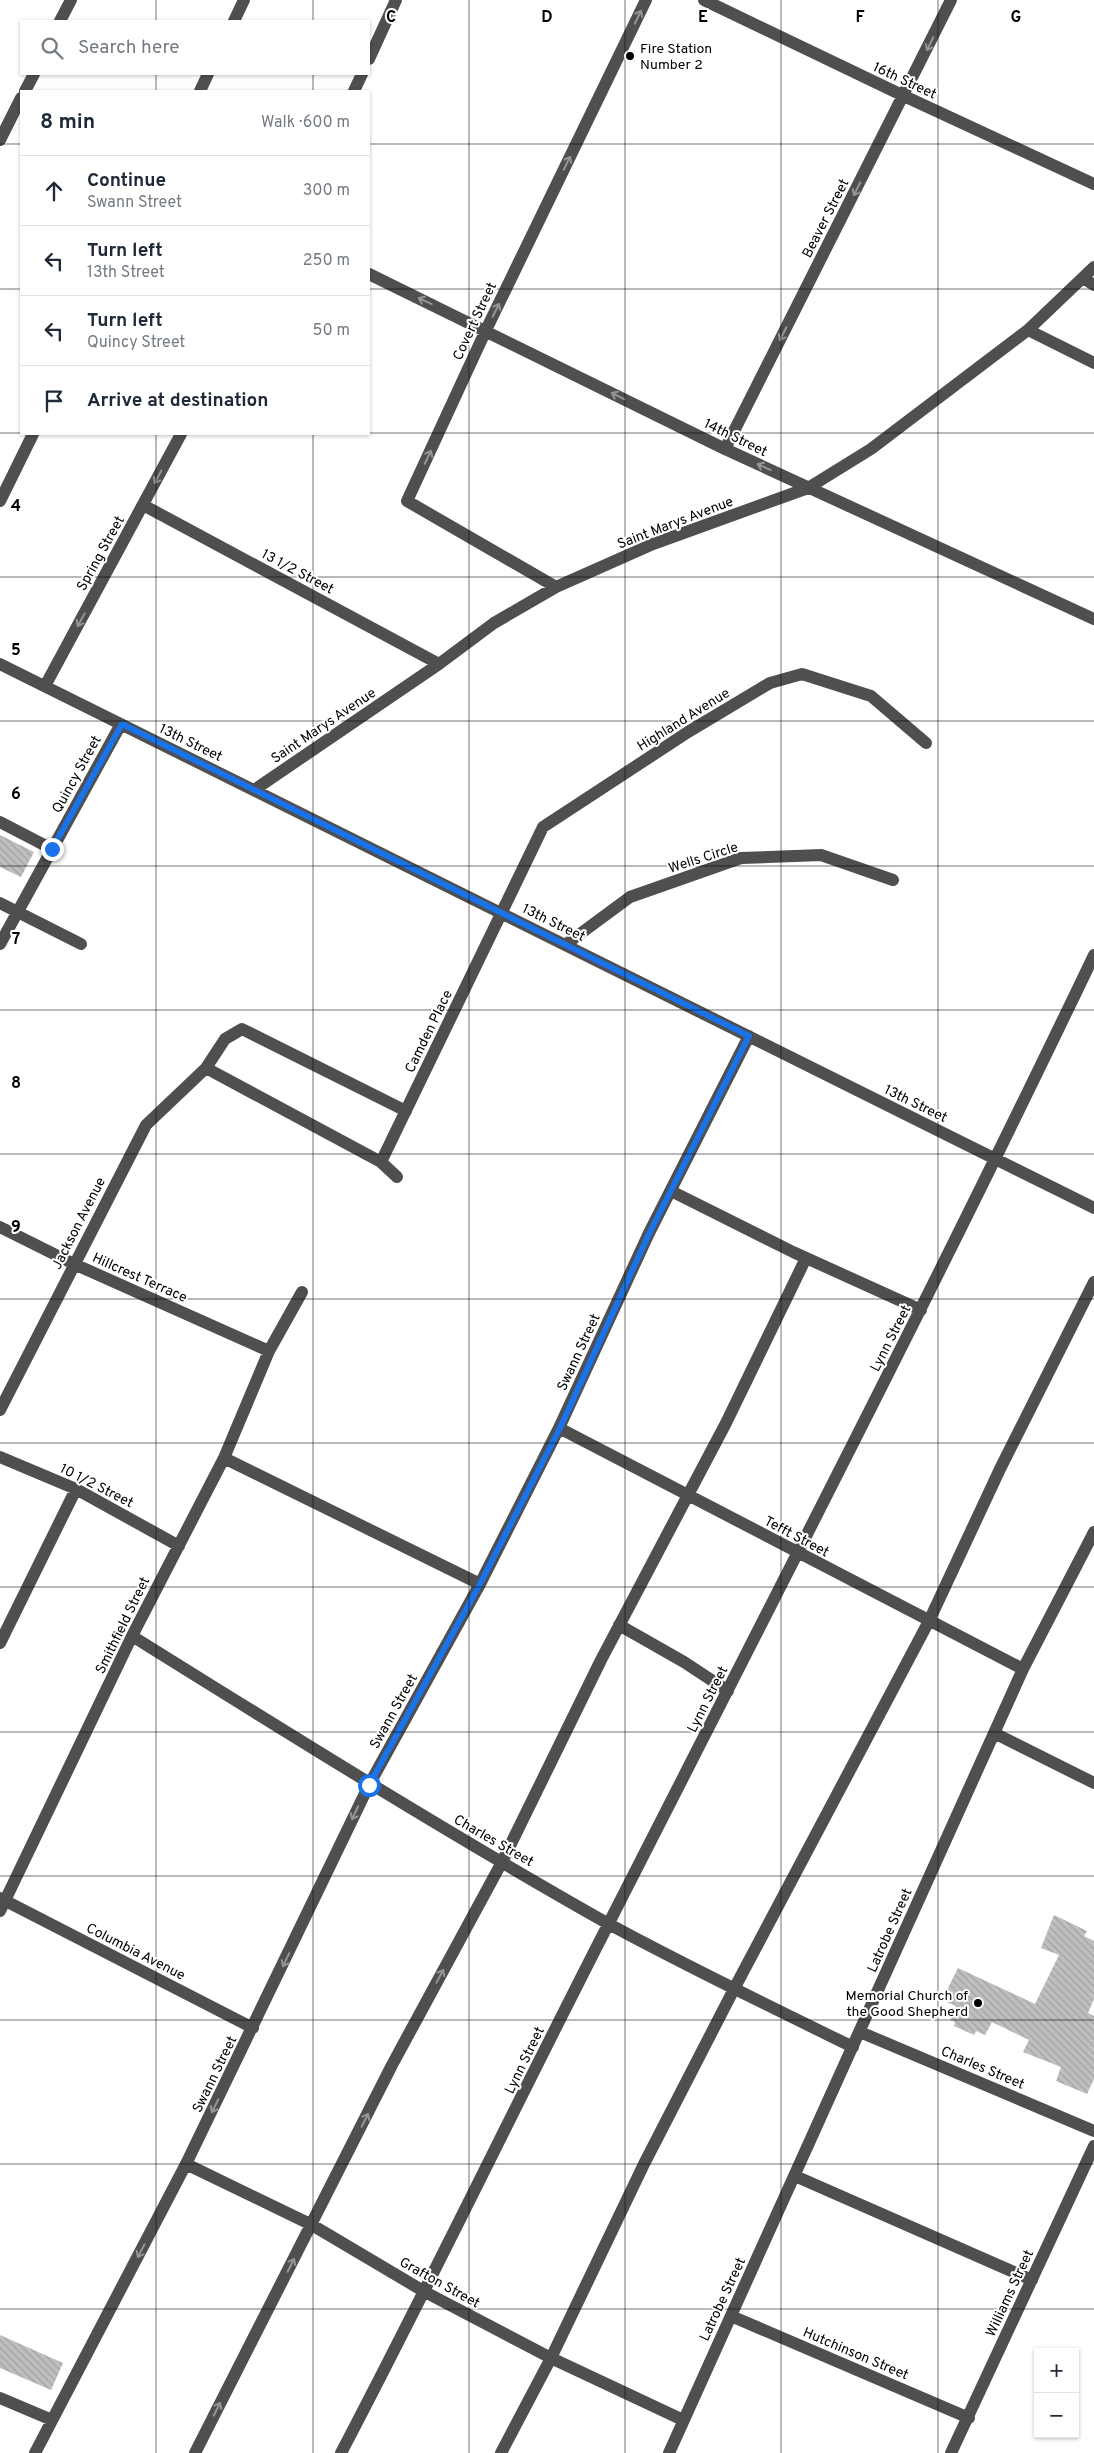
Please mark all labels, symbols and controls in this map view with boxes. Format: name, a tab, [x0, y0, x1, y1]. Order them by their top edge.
text: C	[386, 8, 396, 28]
text: D	[541, 8, 553, 28]
text: E	[698, 8, 708, 28]
text: F	[855, 8, 865, 28]
text: G	[1011, 8, 1021, 28]
one-way arrow	[634, 10, 643, 25]
search box	[20, 20, 370, 75]
icon: search	[38, 34, 66, 62]
text: Search here	[78, 36, 180, 60]
one-way arrow	[924, 36, 934, 51]
place label: Fire Station Number 2	[640, 41, 712, 74]
marker: Fire Station Number 2	[624, 50, 636, 62]
street label: 16th Street	[870, 59, 939, 103]
text: 8 min	[40, 109, 95, 136]
text: Walk · 600 m	[261, 113, 350, 133]
one-way arrow	[562, 156, 572, 171]
text: Continue	[87, 169, 166, 193]
street label: Beaver Street	[799, 176, 853, 261]
icon: ahead	[40, 177, 68, 205]
text: 300 m	[303, 181, 350, 201]
one-way arrow	[852, 181, 861, 196]
text: Swann Street	[87, 193, 182, 213]
text: Turn left	[87, 239, 163, 263]
icon: left	[40, 247, 68, 275]
text: 250 m	[303, 251, 350, 271]
text: 13th Street	[87, 263, 165, 283]
street label: Covert Street	[450, 280, 501, 363]
one-way arrow	[418, 296, 433, 305]
one-way arrow	[492, 303, 501, 318]
text: Turn left	[87, 309, 163, 333]
icon: left	[40, 317, 68, 345]
text: 50 m	[313, 321, 350, 341]
one-way arrow	[778, 326, 787, 341]
text: Quincy Street	[87, 333, 185, 353]
icon: arrive	[40, 387, 68, 415]
text: Arrive at destination	[87, 389, 268, 413]
one-way arrow	[611, 391, 626, 400]
street label: 14th Street	[701, 416, 770, 461]
one-way arrow	[423, 450, 433, 465]
one-way arrow	[757, 462, 772, 471]
one-way arrow	[153, 469, 162, 484]
street label: Saint Marys Avenue	[615, 493, 736, 553]
text: 4	[11, 497, 21, 517]
street label: Spring Street	[74, 513, 129, 594]
street label: 13 1/2 Street	[258, 546, 336, 598]
one-way arrow	[76, 612, 85, 627]
text: 5	[11, 641, 21, 661]
street label: Saint Marys Avenue	[268, 685, 379, 768]
street label: Highland Avenue	[634, 685, 733, 756]
street label: 13th Street	[156, 721, 225, 766]
street label: Quincy Street	[49, 733, 106, 817]
text: 6	[11, 785, 21, 805]
route end	[41, 838, 64, 861]
street label: Wells Circle	[667, 839, 740, 878]
street label: 13th Street	[519, 901, 588, 946]
text: 7	[12, 930, 20, 950]
street label: Camden Place	[402, 987, 457, 1076]
text: 8	[11, 1074, 21, 1094]
street label: 13th Street	[881, 1082, 950, 1127]
street label: Jackson Avenue	[49, 1175, 110, 1273]
text: 9	[11, 1218, 21, 1238]
street label: Hillcrest Terrace	[89, 1250, 189, 1307]
street label: Lynn Street	[867, 1302, 915, 1375]
street label: Swann Street	[554, 1311, 605, 1394]
street label: 10 1/2 Street	[57, 1461, 136, 1512]
street label: Tefft Street	[761, 1513, 832, 1561]
street label: Smithfield Street	[93, 1574, 154, 1677]
street label: Lynn Street	[684, 1663, 732, 1736]
street label: Swann Street	[367, 1671, 422, 1752]
route start	[358, 1774, 381, 1797]
one-way arrow	[350, 1805, 360, 1820]
street label: Charles Street	[450, 1812, 536, 1871]
street label: Latrobe Street	[864, 1886, 916, 1975]
street label: Columbia Avenue	[83, 1920, 188, 1985]
one-way arrow	[280, 1952, 290, 1967]
one-way arrow	[436, 1969, 446, 1984]
place label: Memorial Church of the Good Shepherd	[845, 1988, 968, 2021]
marker: Memorial Church of the Good Shepherd	[972, 1997, 984, 2009]
street label: Lynn Street	[502, 2024, 549, 2097]
street label: Swann Street	[189, 2034, 241, 2116]
street label: Charles Street	[938, 2043, 1027, 2094]
one-way arrow	[210, 2098, 219, 2113]
one-way arrow	[361, 2113, 370, 2128]
one-way arrow	[136, 2243, 145, 2258]
street label: Williams Street	[983, 2247, 1038, 2340]
street label: Grafton Street	[396, 2254, 483, 2312]
street label: Latrobe Street	[697, 2255, 750, 2344]
one-way arrow	[287, 2258, 296, 2273]
street label: Hutchinson Street	[800, 2324, 911, 2384]
map controls	[1034, 2348, 1079, 2438]
button: +	[1034, 2348, 1079, 2393]
button: −	[1034, 2393, 1079, 2438]
one-way arrow	[213, 2402, 222, 2417]

